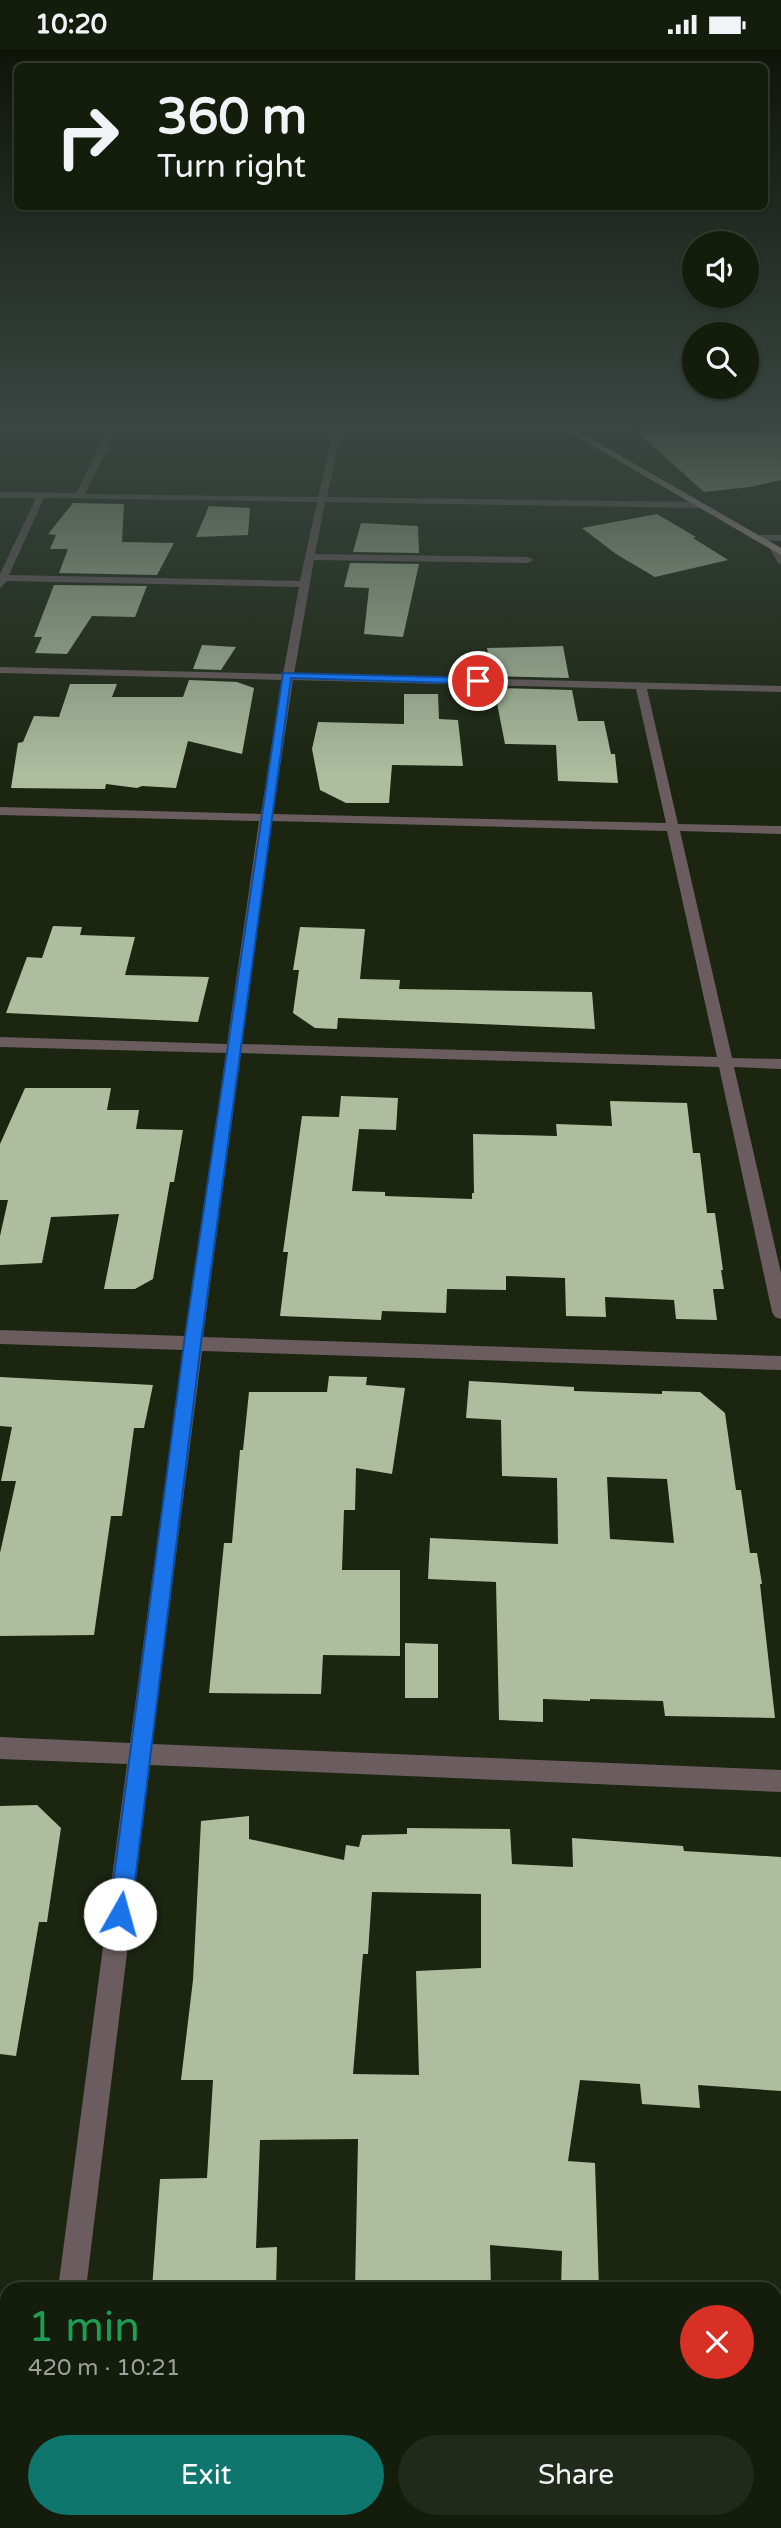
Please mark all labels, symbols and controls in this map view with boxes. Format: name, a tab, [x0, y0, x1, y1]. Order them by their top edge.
text: 10:20	[35, 9, 107, 40]
text: 360 m	[157, 88, 307, 147]
icon: right	[42, 91, 133, 182]
text: Turn right	[157, 148, 306, 186]
map controls	[682, 231, 759, 399]
button: sound	[682, 231, 759, 308]
button: search	[682, 322, 759, 399]
pin	[448, 651, 508, 711]
icon: arrive	[459, 662, 497, 700]
position arrow	[83, 1877, 157, 1951]
text: 1 min	[28, 2302, 140, 2353]
button: close	[680, 2305, 754, 2379]
text: 420 m · 10:21	[28, 2354, 180, 2382]
button: Exit	[28, 2435, 384, 2515]
button: Share	[398, 2435, 754, 2515]

